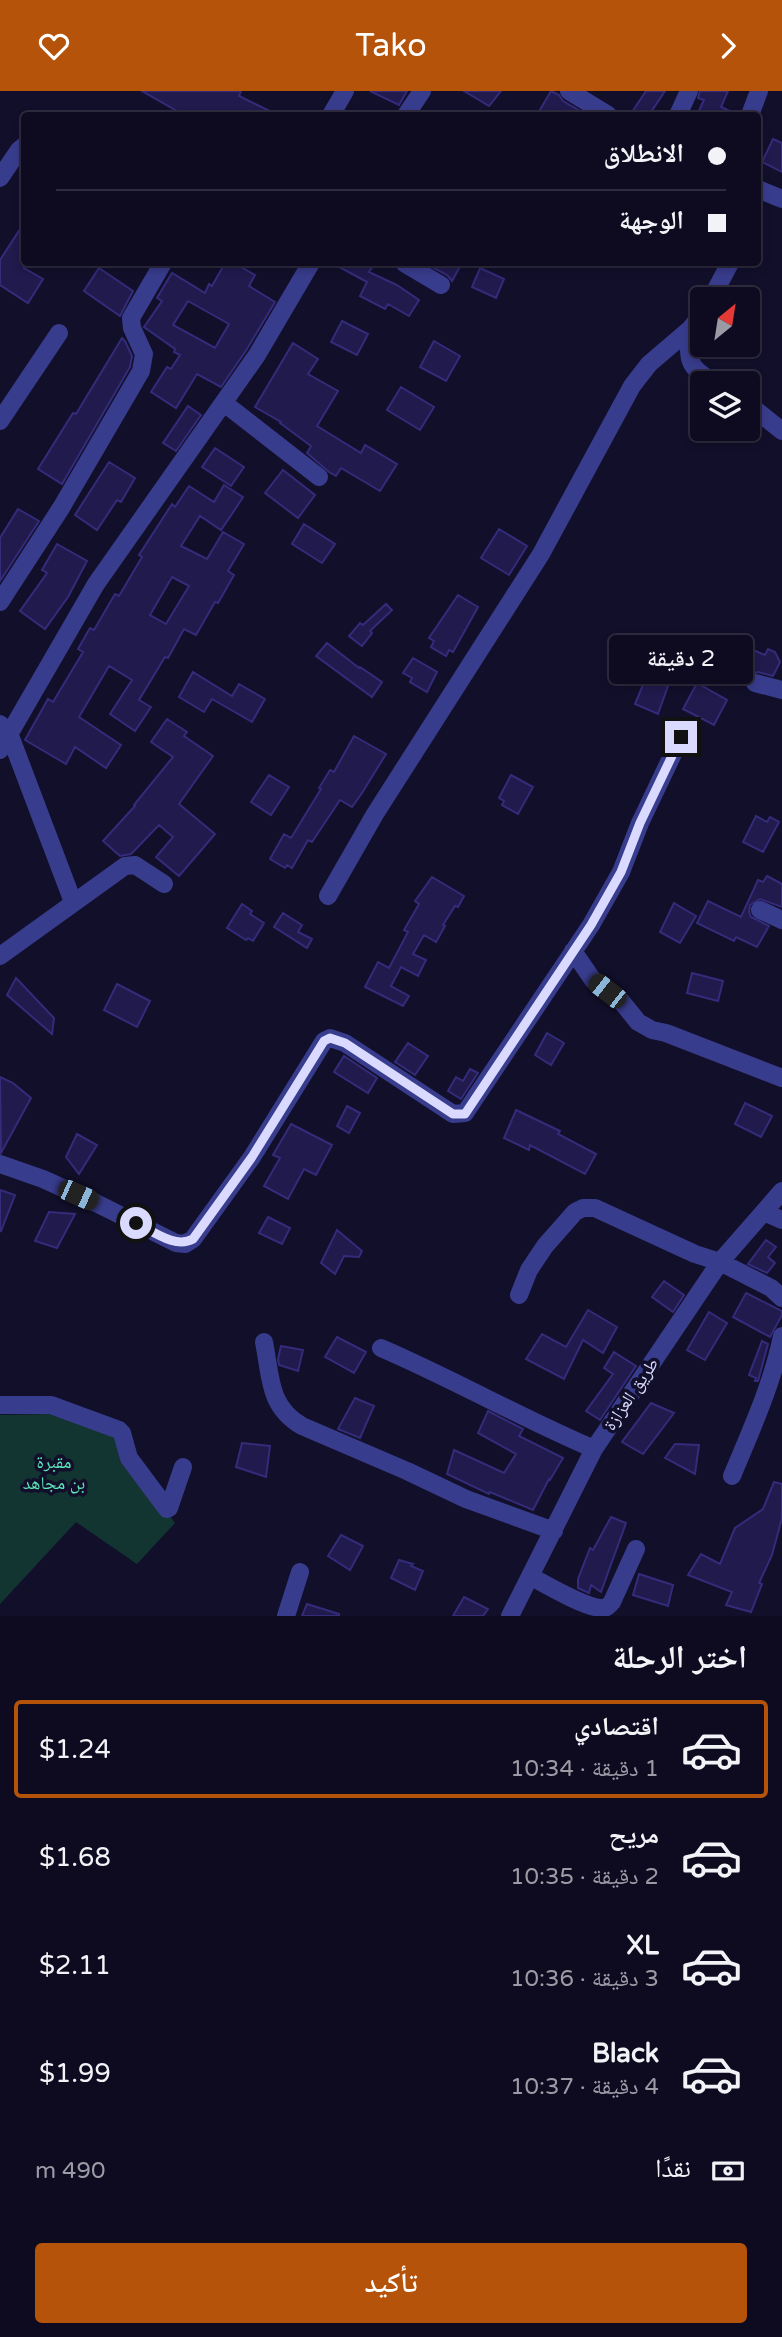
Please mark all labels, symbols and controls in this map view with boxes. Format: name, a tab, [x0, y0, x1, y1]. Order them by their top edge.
icon: heart	[35, 27, 73, 65]
text: Tako	[355, 27, 427, 65]
icon: forward	[709, 27, 747, 65]
text: الانطلاق	[604, 138, 684, 169]
text: الوجهة	[619, 205, 684, 236]
north arrow	[690, 287, 760, 357]
map controls	[690, 287, 760, 441]
button: layers	[690, 371, 760, 441]
callout: 2 دقيقة	[609, 635, 753, 685]
text: 2 دقيقة	[647, 645, 715, 673]
route end	[665, 721, 697, 753]
car	[584, 970, 631, 1012]
car	[55, 1177, 102, 1213]
route start	[120, 1207, 152, 1239]
street label: طريق العزازة	[599, 1353, 663, 1435]
park label: مقبرة بن مجاهد	[23, 1451, 85, 1494]
text: اختر الرحلة	[612, 1639, 747, 1677]
text: اقتصادي	[574, 1711, 659, 1742]
icon: car	[680, 1718, 743, 1781]
text: $1.24	[39, 1734, 111, 1765]
text: 1 دقيقة · 10:34	[510, 1755, 659, 1783]
text: مريح	[609, 1819, 659, 1850]
icon: car	[680, 1826, 743, 1889]
text: $1.68	[39, 1842, 111, 1873]
text: 2 دقيقة · 10:35	[510, 1863, 659, 1891]
text: XL	[627, 1930, 659, 1961]
icon: car	[680, 1934, 743, 1997]
text: $2.11	[39, 1950, 111, 1981]
text: 3 دقيقة · 10:36	[510, 1965, 659, 1993]
text: Black	[592, 2038, 659, 2069]
icon: car	[680, 2042, 743, 2105]
text: $1.99	[39, 2058, 111, 2089]
text: 4 دقيقة · 10:37	[510, 2073, 659, 2101]
icon: cash	[709, 2152, 747, 2190]
text: نقدًا	[655, 2153, 691, 2184]
text: 490 m	[35, 2157, 105, 2185]
button: تأكيد	[35, 2243, 747, 2323]

